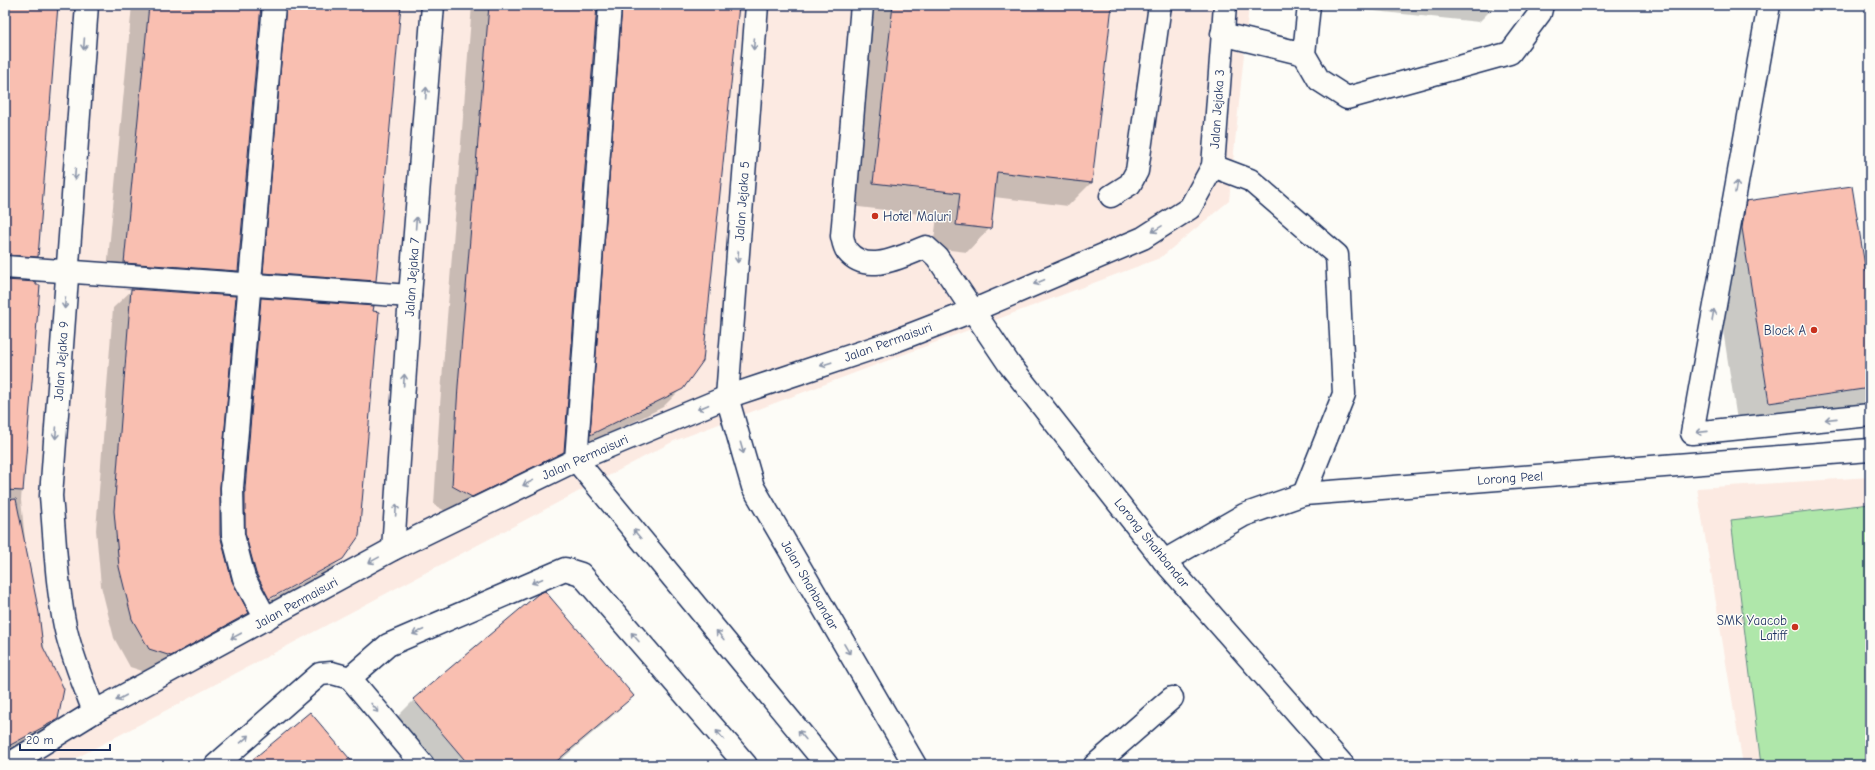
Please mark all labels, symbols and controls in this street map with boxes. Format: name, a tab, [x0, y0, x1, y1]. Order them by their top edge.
one-way arrow	[81, 37, 88, 50]
one-way arrow	[751, 37, 758, 50]
street label: Jalan Jejaka 3	[1207, 69, 1227, 149]
one-way arrow	[422, 87, 429, 100]
street label: Jalan Jejaka 5	[732, 161, 752, 241]
one-way arrow	[71, 167, 78, 180]
one-way arrow	[1732, 180, 1740, 193]
place label: Hotel Maluri	[883, 209, 951, 224]
marker: Hotel Maluri	[870, 211, 880, 221]
one-way arrow	[412, 217, 419, 230]
one-way arrow	[1152, 225, 1163, 233]
street label: Jalan Jejaka 7	[402, 237, 422, 317]
one-way arrow	[734, 250, 741, 263]
one-way arrow	[1033, 279, 1045, 287]
one-way arrow	[61, 296, 68, 309]
one-way arrow	[1709, 308, 1717, 321]
street label: Jalan Permaisuri	[842, 319, 934, 365]
street label: Jalan Jejaka 9	[51, 321, 71, 401]
place label: Block A	[1764, 323, 1806, 338]
marker: Block A	[1809, 325, 1819, 335]
one-way arrow	[820, 361, 833, 368]
one-way arrow	[401, 374, 408, 387]
one-way arrow	[698, 403, 710, 411]
one-way arrow	[1825, 415, 1838, 423]
one-way arrow	[52, 426, 59, 439]
one-way arrow	[1696, 428, 1709, 436]
street label: Jalan Permaisuri	[540, 431, 630, 483]
one-way arrow	[739, 441, 746, 454]
street label: Lorong Peel	[1477, 468, 1543, 488]
one-way arrow	[522, 480, 534, 487]
street label: Lorong Shahbandar	[1111, 495, 1193, 591]
one-way arrow	[392, 504, 399, 517]
one-way arrow	[633, 529, 641, 540]
street label: Jalan Shahbandar	[778, 537, 842, 633]
one-way arrow	[368, 556, 380, 564]
street label: Jalan Permaisuri	[252, 574, 340, 632]
one-way arrow	[532, 577, 544, 585]
place label: SMK Yaacob Latiff	[1717, 613, 1788, 643]
marker: SMK Yaacob Latiff	[1790, 622, 1800, 632]
one-way arrow	[412, 629, 424, 636]
one-way arrow	[715, 629, 724, 640]
one-way arrow	[631, 632, 640, 642]
one-way arrow	[230, 633, 242, 640]
one-way arrow	[844, 643, 852, 655]
one-way arrow	[115, 694, 127, 702]
one-way arrow	[371, 703, 380, 713]
scale bar	[20, 726, 110, 752]
one-way arrow	[716, 730, 725, 741]
one-way arrow	[798, 730, 807, 740]
text: 20 m	[26, 733, 54, 747]
one-way arrow	[240, 735, 251, 744]

